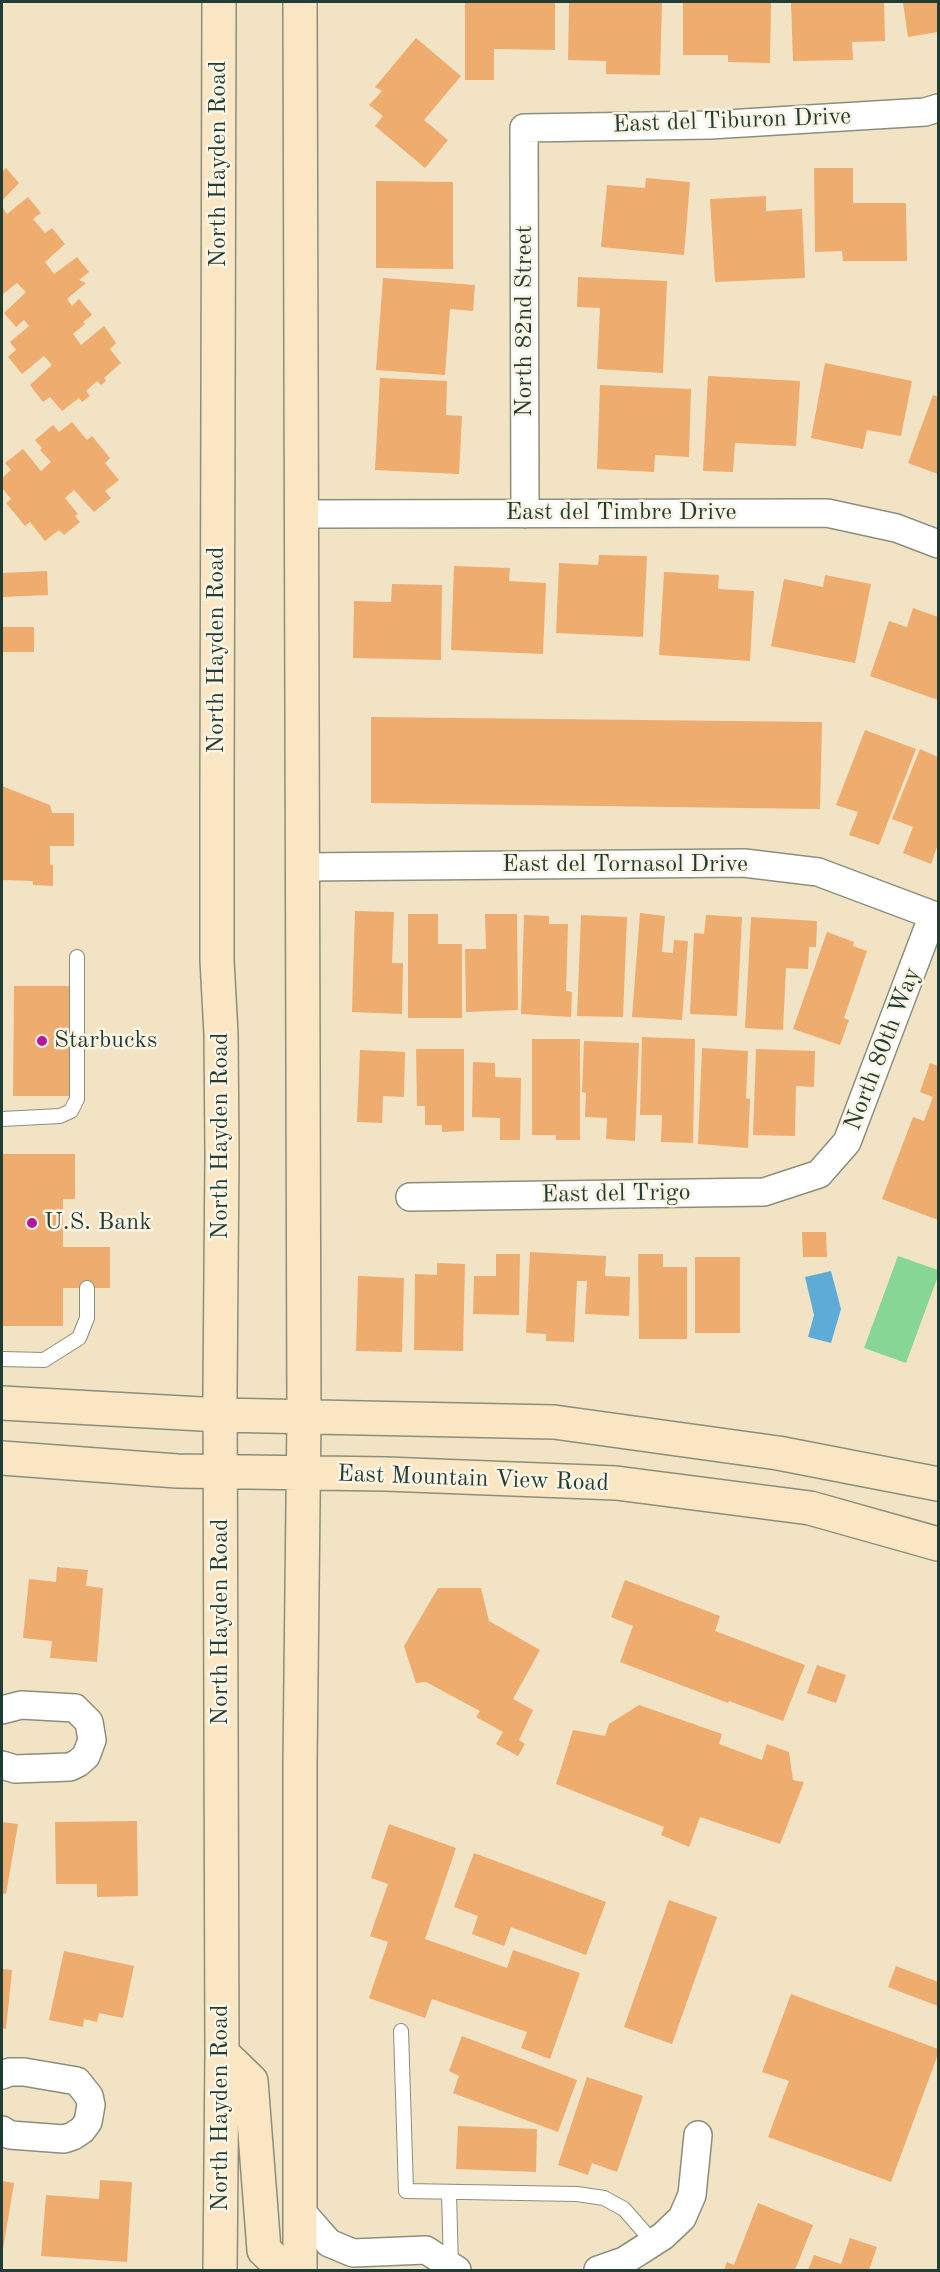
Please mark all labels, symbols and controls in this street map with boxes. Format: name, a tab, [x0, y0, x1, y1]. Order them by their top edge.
street label: North Hayden Road	[205, 60, 233, 268]
street label: East del Tiburon Drive	[612, 102, 852, 140]
street label: North 82nd Street	[511, 225, 539, 417]
street label: East del Timbre Drive	[506, 499, 736, 527]
street label: North Hayden Road	[203, 546, 231, 754]
street label: East del Tornasol Drive	[502, 851, 748, 879]
street label: North 80th Way	[839, 963, 927, 1135]
place label: Starbucks	[54, 1027, 157, 1055]
street label: North Hayden Road	[207, 1032, 235, 1240]
marker: Starbucks	[35, 1034, 49, 1048]
street label: East del Trigo	[541, 1178, 691, 1210]
place label: U.S. Bank	[44, 1209, 152, 1237]
marker: U.S. Bank	[25, 1216, 39, 1230]
street label: East Mountain View Road	[337, 1460, 609, 1498]
street label: North Hayden Road	[207, 1518, 235, 1726]
street label: North Hayden Road	[207, 2004, 235, 2212]

